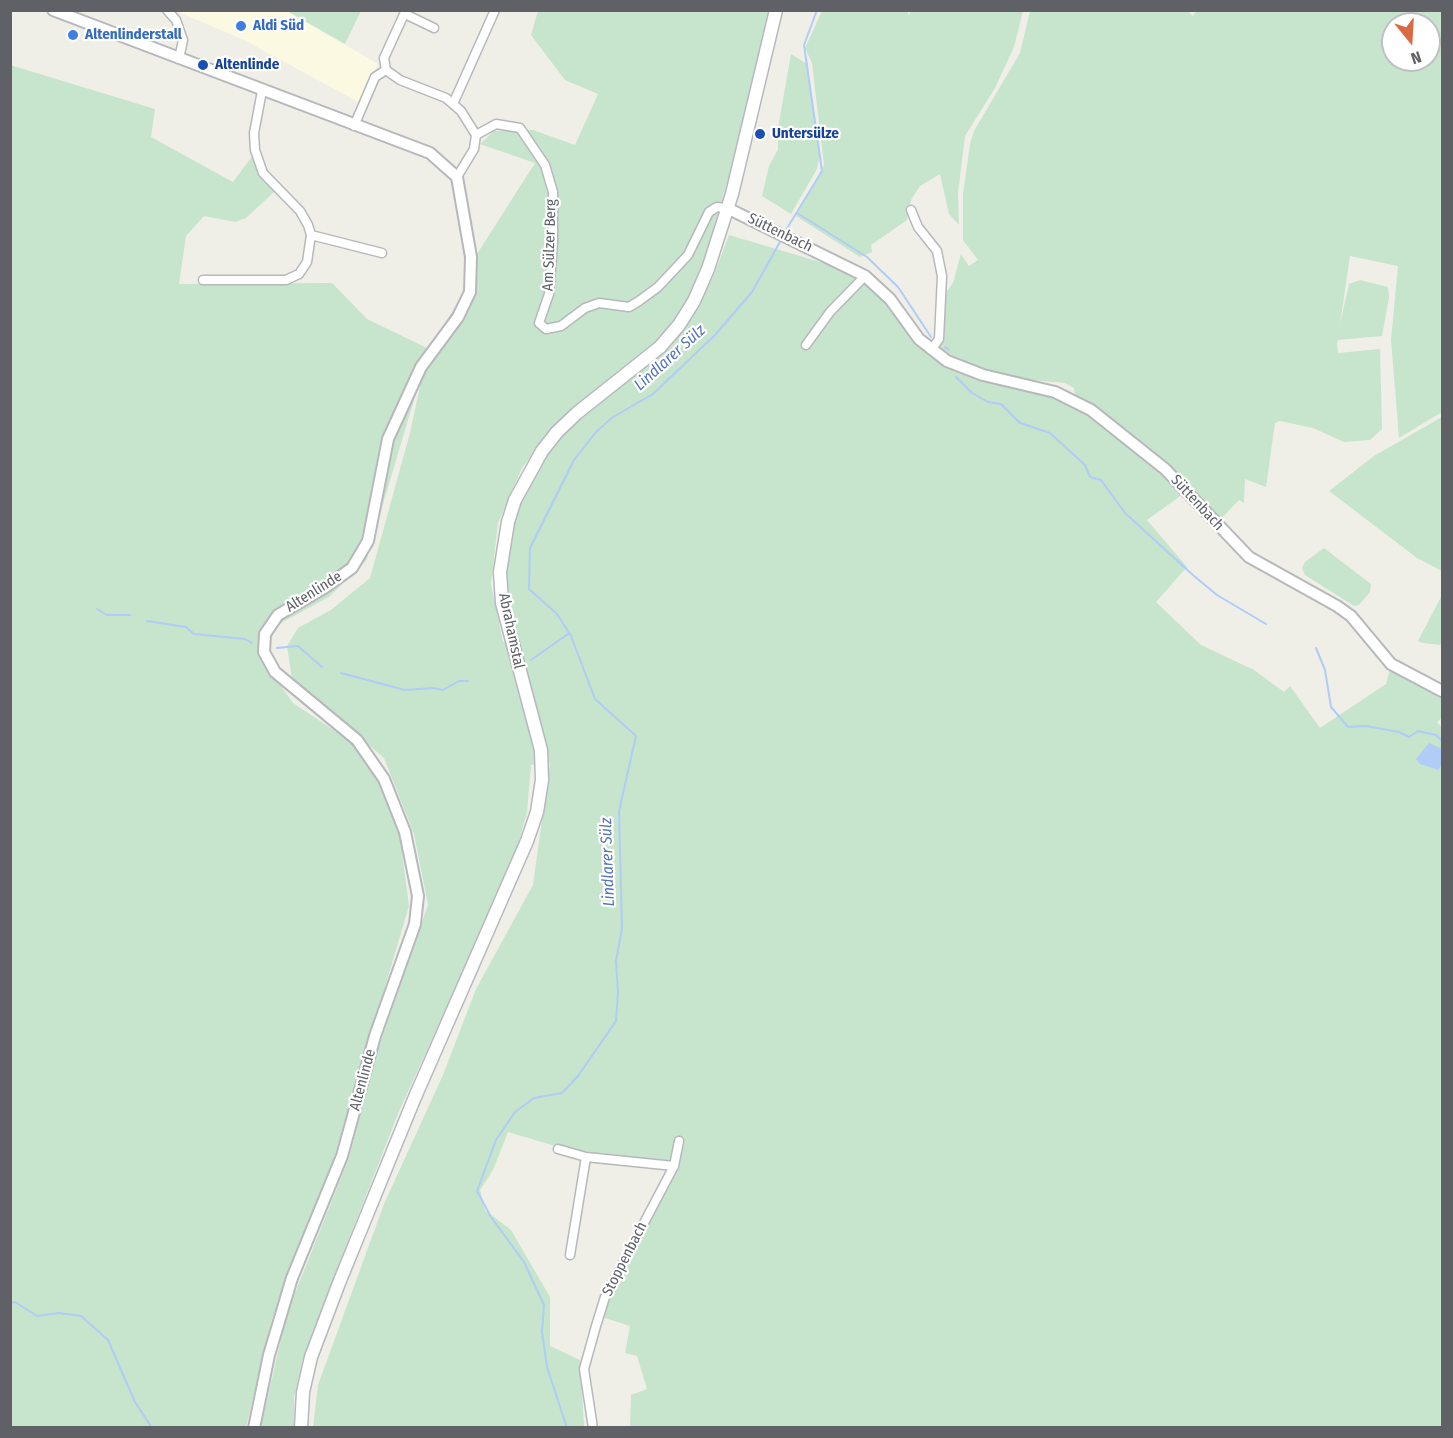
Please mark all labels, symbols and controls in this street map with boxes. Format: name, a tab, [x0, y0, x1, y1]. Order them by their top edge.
north arrow	[1381, 12, 1441, 72]
place label: Aldi Süd	[253, 17, 304, 35]
marker: Aldi Süd	[234, 19, 248, 33]
place label: Altenlinderstall	[85, 26, 182, 44]
marker: Altenlinderstall	[66, 28, 80, 42]
text: N	[1409, 47, 1424, 68]
place label: Altenlinde	[215, 56, 279, 74]
marker: Altenlinde	[196, 58, 210, 72]
place label: Untersülze	[772, 125, 839, 143]
marker: Untersülze	[753, 127, 767, 141]
street label: Am Sülzer Berg	[539, 199, 561, 291]
street label: Süttenbach	[745, 210, 815, 256]
water label: Lindlarer Sülz	[631, 321, 709, 395]
street label: Süttenbach	[1167, 471, 1227, 535]
street label: Altenlinde	[283, 568, 345, 616]
street label: Abrahamstal	[494, 591, 528, 671]
water label: Lindlarer Sülz	[597, 817, 619, 907]
street label: Altenlinde	[346, 1047, 380, 1113]
street label: Stoppenbach	[599, 1219, 651, 1299]

